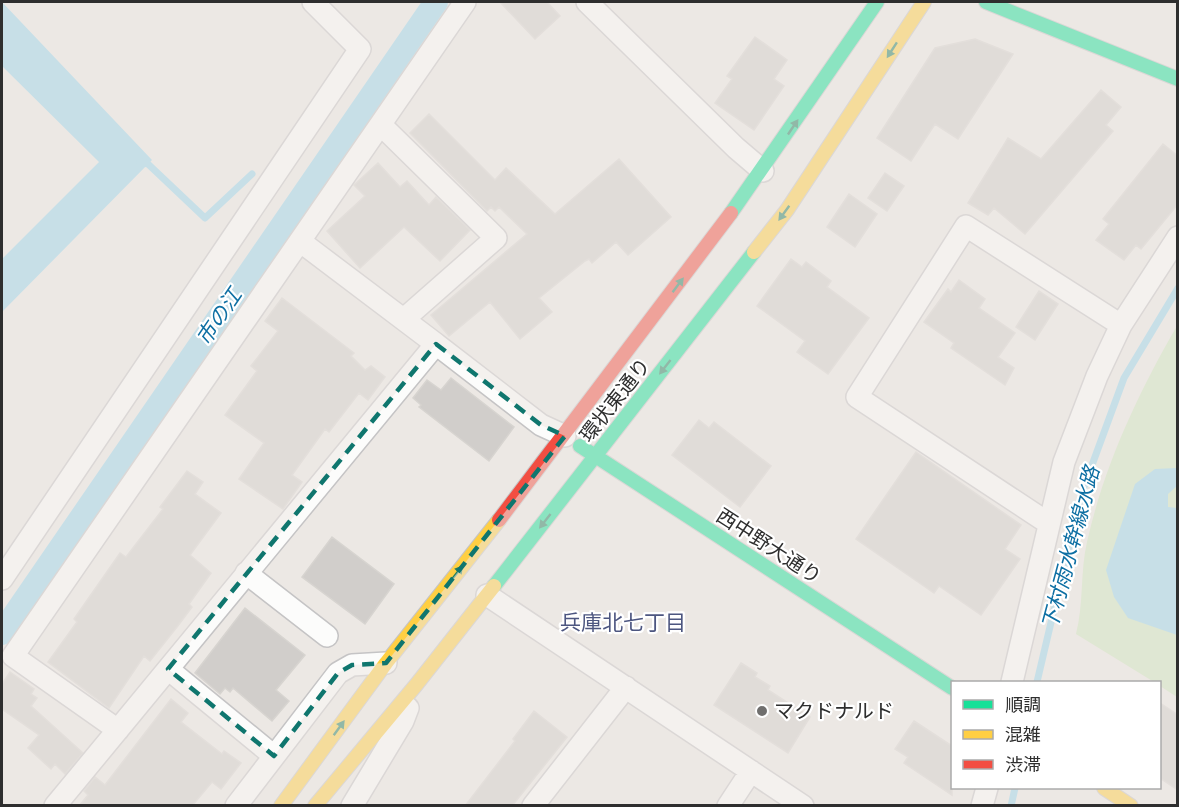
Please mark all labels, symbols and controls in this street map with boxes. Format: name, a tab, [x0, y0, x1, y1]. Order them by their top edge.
one-way arrow	[886, 42, 898, 58]
one-way arrow	[787, 119, 798, 135]
one-way arrow	[778, 204, 790, 220]
one-way arrow	[672, 277, 684, 293]
water label: 市の江	[189, 281, 249, 350]
street label: 環状東通り	[573, 352, 656, 447]
one-way arrow	[658, 359, 671, 375]
water label: 下村雨水幹線水路	[1035, 461, 1106, 633]
street label: 西中野大通り	[712, 502, 827, 590]
one-way arrow	[538, 513, 551, 529]
one-way arrow	[451, 565, 464, 581]
district label: 兵庫北七丁目	[560, 608, 686, 636]
legend	[951, 681, 1161, 789]
text: 順調	[1005, 692, 1041, 716]
place label: マクドナルド	[774, 697, 894, 724]
marker: マクドナルド	[755, 704, 769, 718]
one-way arrow	[333, 721, 345, 737]
text: 混雑	[1005, 722, 1041, 746]
text: 渋滞	[1005, 752, 1041, 776]

